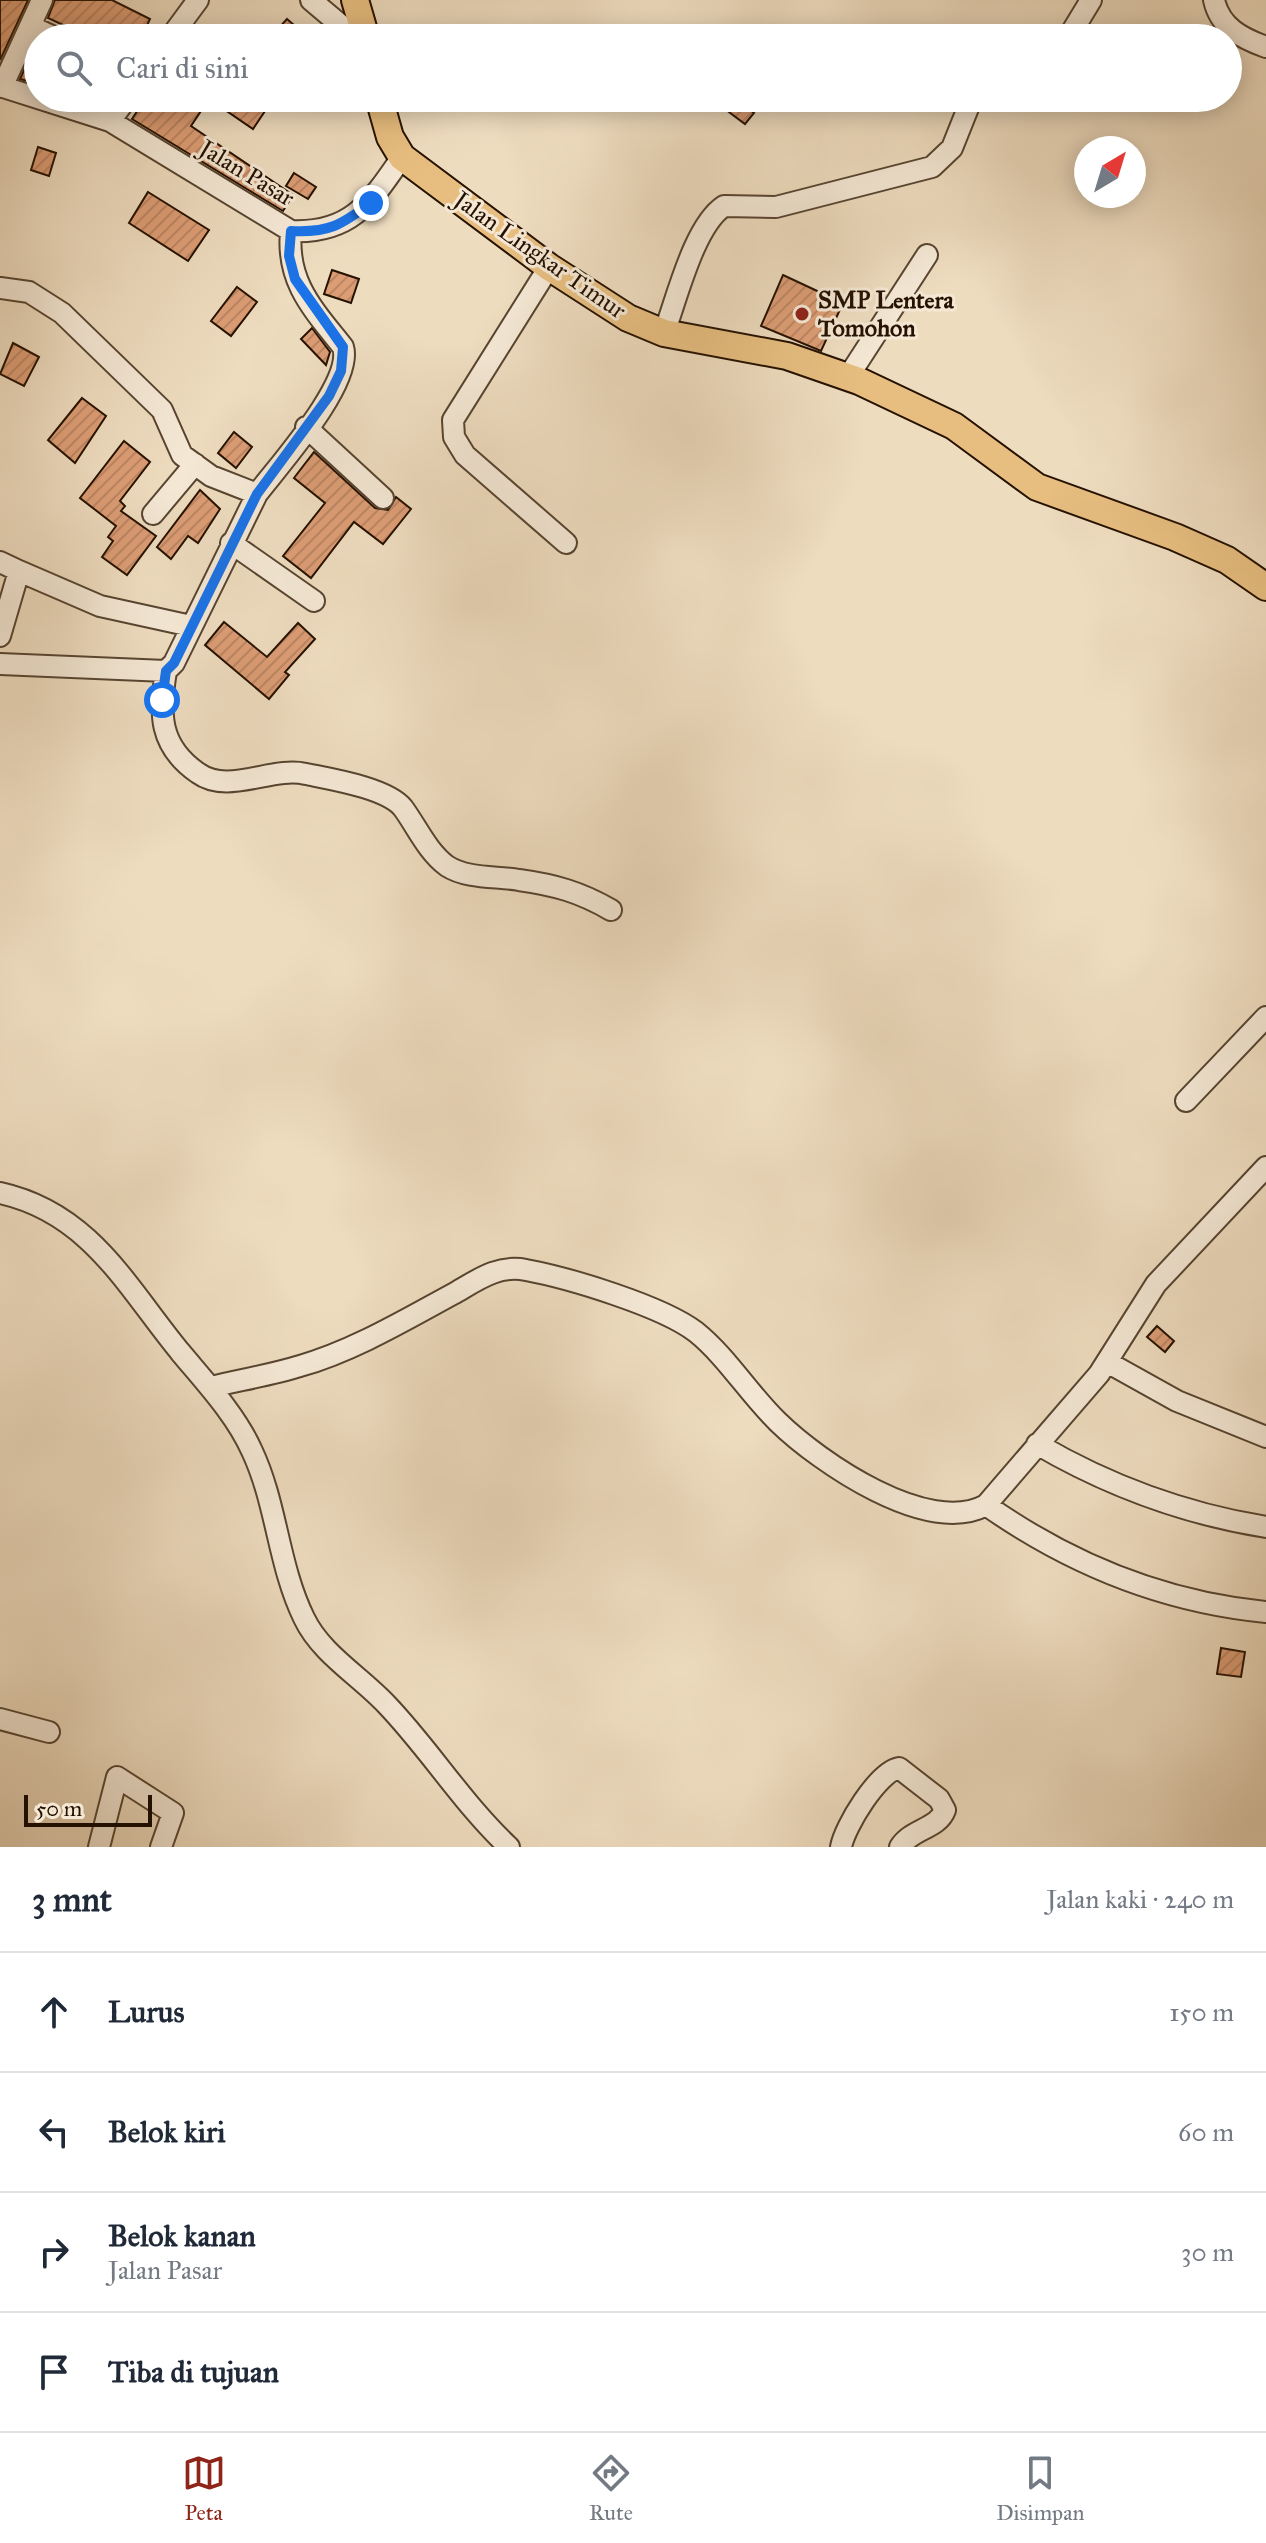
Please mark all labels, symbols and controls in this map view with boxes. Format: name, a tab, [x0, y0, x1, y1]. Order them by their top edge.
search box	[24, 24, 1242, 112]
icon: search	[52, 46, 96, 90]
text: Cari di sini	[116, 50, 249, 86]
street label: Jalan Pasar	[192, 131, 300, 213]
north arrow	[1074, 136, 1146, 208]
street label: Jalan Lingkar Timur	[446, 183, 632, 325]
route end	[353, 185, 389, 221]
place label: SMP Lentera Tomohon	[817, 285, 955, 343]
marker: SMP Lentera Tomohon	[793, 305, 811, 323]
route start	[144, 682, 180, 718]
scale bar	[24, 1791, 152, 1827]
text: 50 m	[36, 1795, 82, 1822]
text: 3 mnt	[32, 1879, 112, 1920]
text: Jalan kaki · 240 m	[1046, 1883, 1234, 1915]
icon: ahead	[32, 1990, 76, 2034]
text: Lurus	[108, 1994, 184, 2030]
text: 150 m	[1169, 1996, 1234, 2028]
icon: left	[32, 2110, 76, 2154]
text: Belok kiri	[108, 2114, 226, 2150]
text: 60 m	[1178, 2116, 1234, 2148]
text: Belok kanan	[108, 2218, 256, 2254]
icon: right	[32, 2230, 76, 2274]
text: 30 m	[1181, 2236, 1234, 2268]
text: Jalan Pasar	[108, 2254, 222, 2286]
icon: arrive	[32, 2350, 76, 2394]
text: Tiba di tujuan	[108, 2354, 279, 2390]
tab: Peta	[182, 2451, 226, 2526]
tab: Rute	[589, 2451, 633, 2526]
tab: Disimpan	[996, 2451, 1084, 2526]

